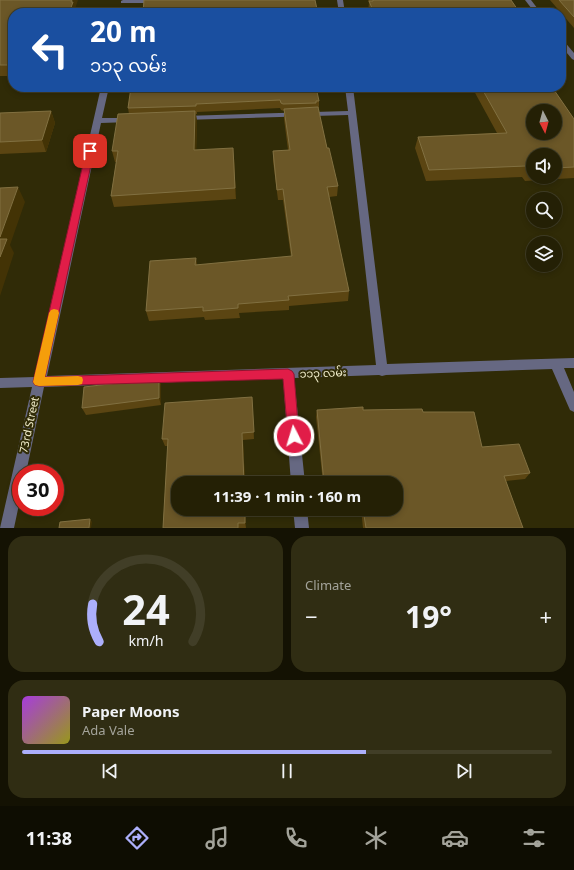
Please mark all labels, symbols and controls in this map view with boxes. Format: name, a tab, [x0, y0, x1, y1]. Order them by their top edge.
text: 20 m	[90, 12, 157, 50]
icon: left	[24, 24, 76, 76]
text: ၁၁၃ လမ်း	[90, 53, 167, 77]
north arrow	[526, 104, 562, 140]
map controls	[526, 104, 562, 272]
pin	[73, 134, 107, 168]
icon: arrive	[79, 140, 101, 162]
button: sound	[526, 148, 562, 184]
button: search	[526, 192, 562, 228]
button: layers	[526, 236, 562, 272]
street label: ၁၁၃ လမ်း	[299, 364, 347, 383]
street label: 73rd Street	[15, 395, 42, 454]
position arrow	[273, 415, 315, 457]
speed limit sign: 30	[12, 464, 64, 516]
text: 11:39 · 1 min · 160 m	[213, 486, 361, 506]
text: Climate	[305, 576, 351, 594]
text: 24	[122, 581, 169, 637]
text: 19°	[405, 596, 452, 637]
text: −	[305, 601, 318, 631]
text: +	[539, 601, 552, 631]
text: km/h	[128, 631, 163, 650]
text: Paper Moons	[82, 701, 180, 721]
text: Ada Vale	[82, 721, 135, 739]
icon: previous	[99, 760, 121, 782]
icon: pause	[276, 760, 298, 782]
icon: next	[453, 760, 475, 782]
icon: directions	[123, 824, 151, 852]
icon: music	[203, 824, 231, 852]
icon: phone	[282, 824, 310, 852]
icon: climate	[362, 824, 390, 852]
icon: car	[441, 824, 469, 852]
icon: filters	[520, 824, 548, 852]
text: 11:38	[26, 826, 72, 850]

